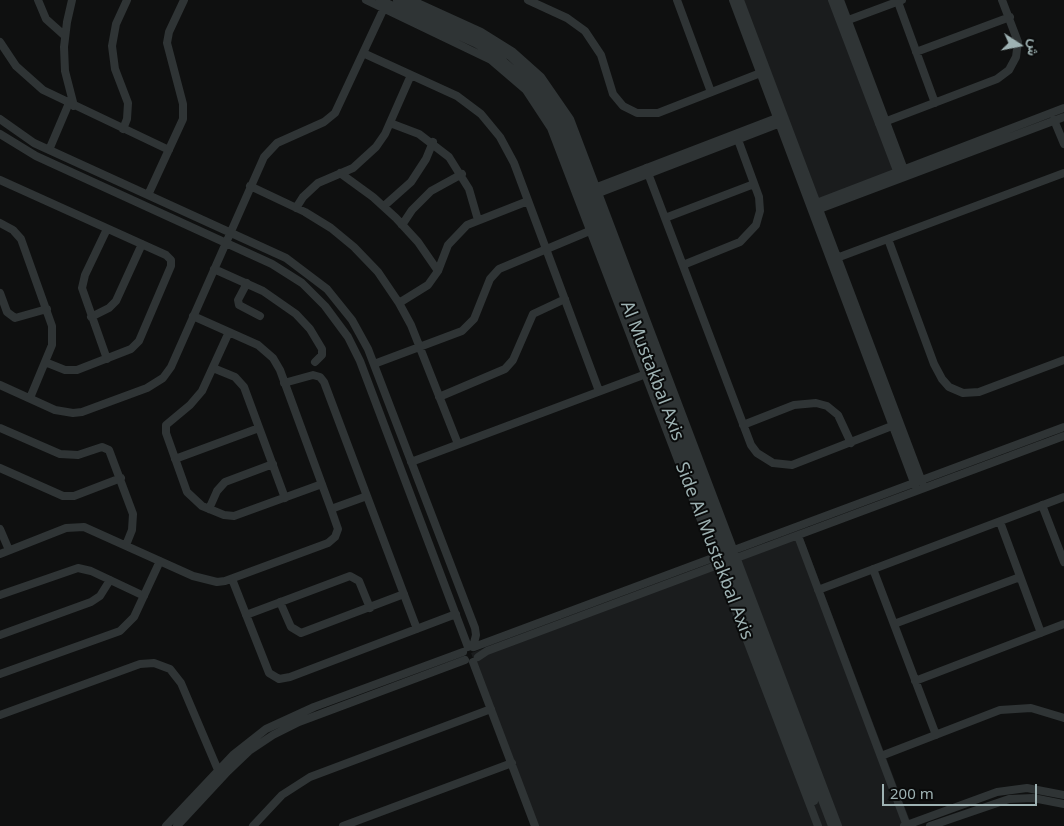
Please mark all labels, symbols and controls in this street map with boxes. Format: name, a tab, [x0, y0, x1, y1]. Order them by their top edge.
north arrow	[994, 20, 1044, 70]
text: ش	[1023, 38, 1045, 58]
street label: Al Mustakbal Axis	[615, 298, 689, 444]
street label: Side Al Mustakbal Axis	[670, 459, 758, 643]
scale bar	[884, 774, 1039, 806]
text: 200 m	[890, 783, 934, 803]

